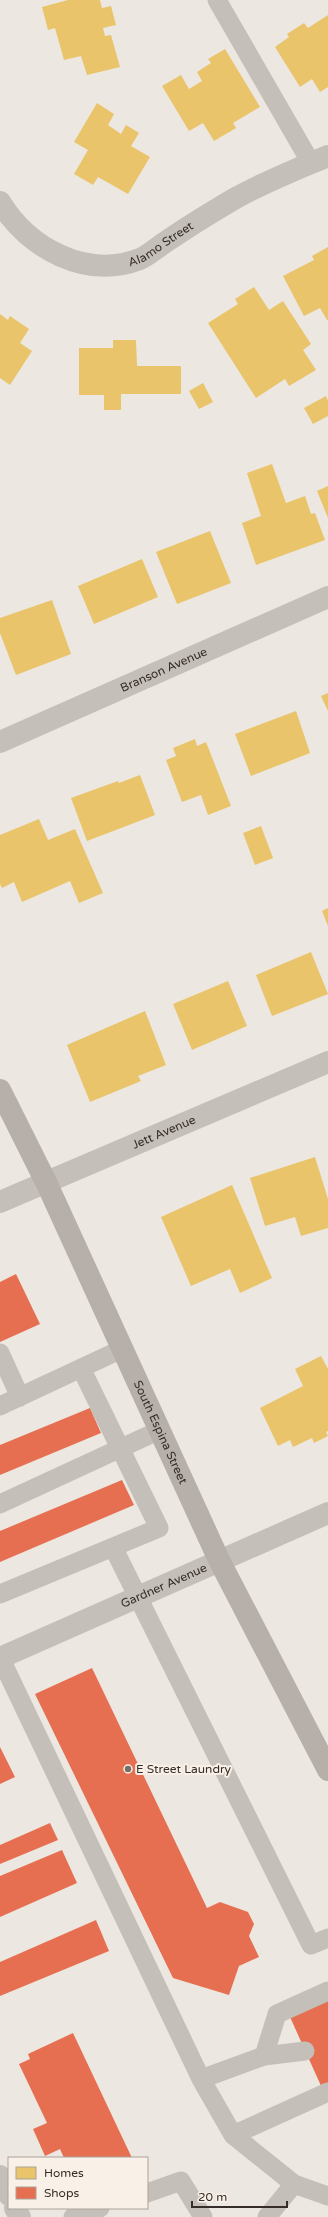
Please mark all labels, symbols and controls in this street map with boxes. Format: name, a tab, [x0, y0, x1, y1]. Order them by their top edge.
street label: Alamo Street	[127, 218, 196, 269]
street label: Branson Avenue	[118, 644, 209, 695]
street label: Jett Avenue	[130, 1112, 198, 1152]
street label: South Espina Street	[131, 1378, 190, 1487]
street label: Gardner Avenue	[119, 1560, 209, 1611]
place label: E Street Laundry	[136, 1762, 232, 1776]
marker: E Street Laundry	[123, 1764, 133, 1774]
legend	[8, 2157, 148, 2209]
text: Homes	[44, 2166, 84, 2180]
scale bar	[192, 2183, 287, 2209]
text: Shops	[44, 2186, 79, 2200]
text: 20 m	[198, 2190, 227, 2204]

